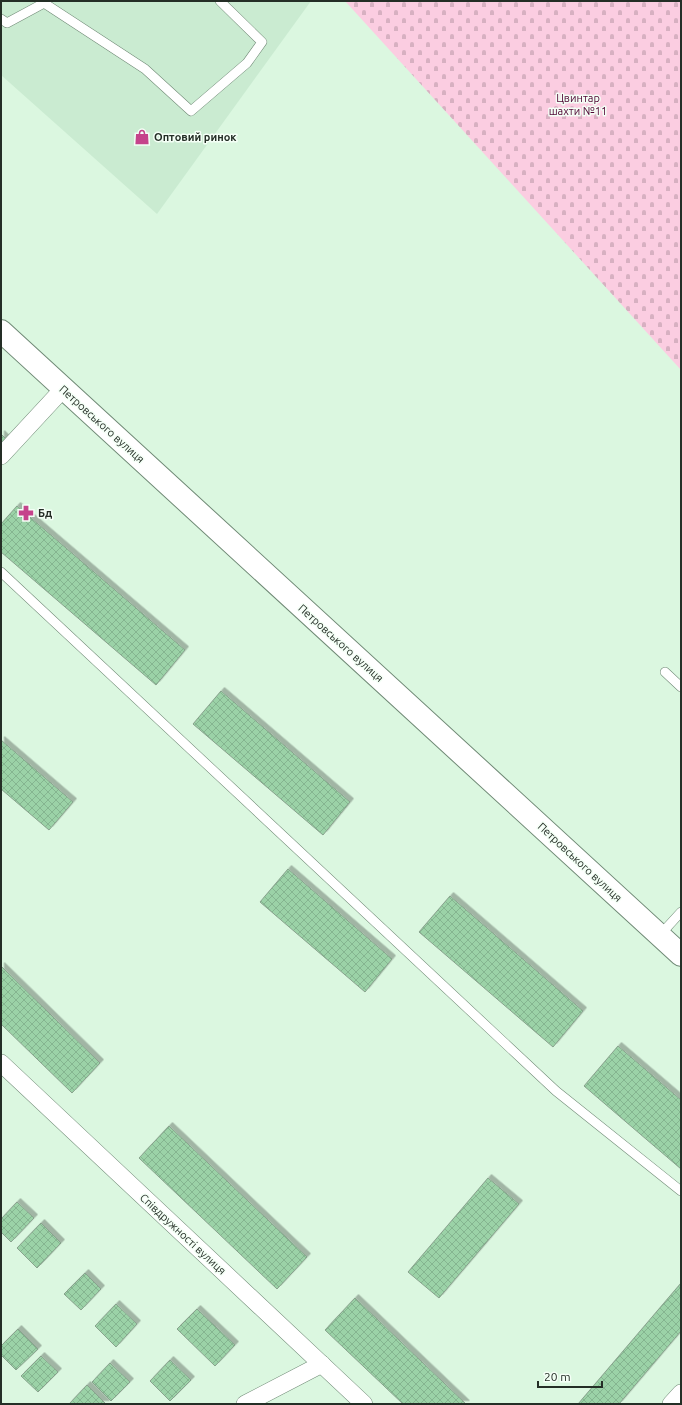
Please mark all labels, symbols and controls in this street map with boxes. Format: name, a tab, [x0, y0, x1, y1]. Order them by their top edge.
park label: Цвинтар шахти №11	[549, 92, 607, 117]
shop icon: Оптовий ринок	[133, 128, 151, 146]
place label: Оптовий ринок	[154, 131, 237, 143]
street label: Петровського вулиця	[57, 383, 147, 465]
pharmacy icon: Бд	[17, 504, 35, 522]
place label: Бд	[38, 507, 52, 519]
street label: Петровського вулиця	[296, 602, 386, 684]
street label: Петровського вулиця	[536, 820, 624, 904]
street label: Співдружності вулиця	[138, 1191, 228, 1277]
scale bar	[538, 1363, 602, 1389]
text: 20 m	[544, 1370, 571, 1383]

